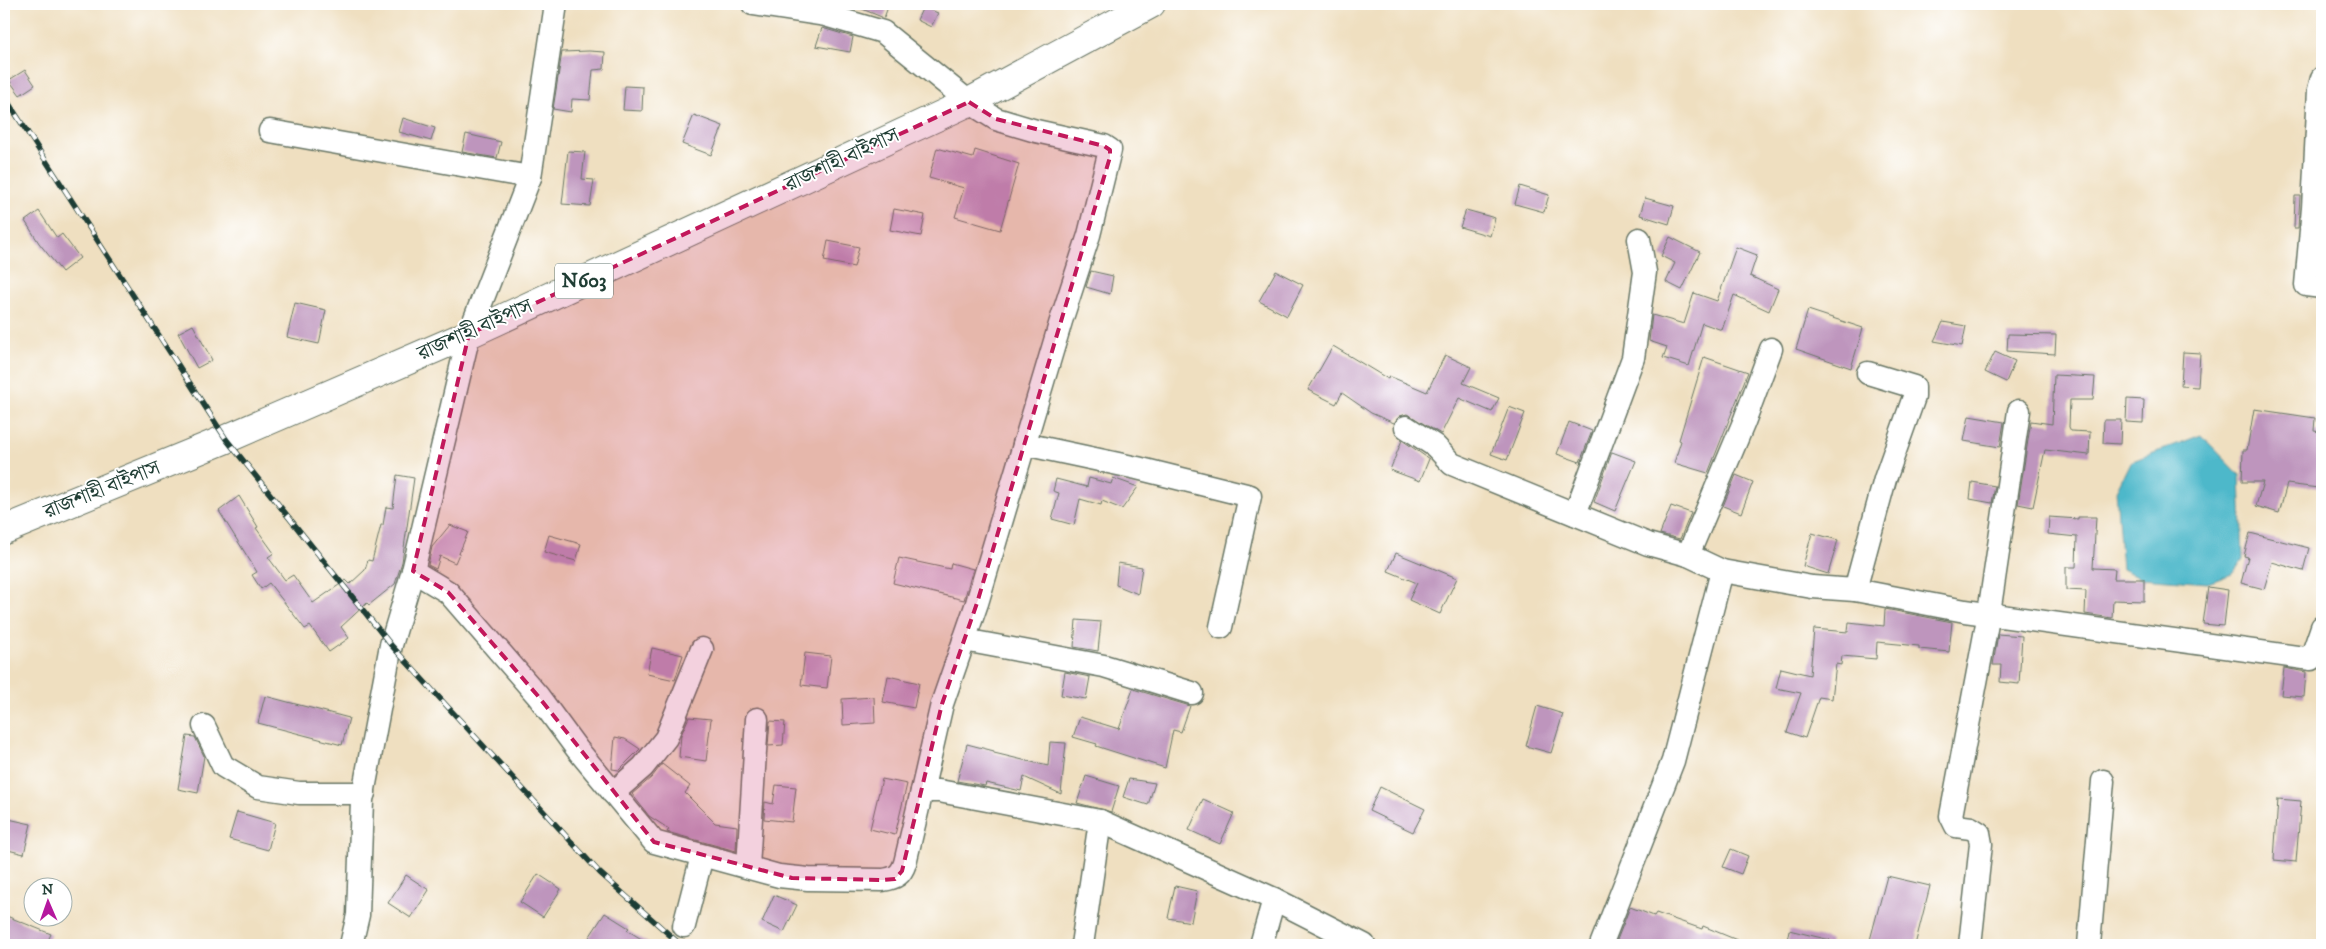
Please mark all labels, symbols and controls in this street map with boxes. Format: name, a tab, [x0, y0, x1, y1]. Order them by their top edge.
street label: রাজশাহী বাইপাস	[780, 122, 904, 198]
road number: N603	[555, 264, 613, 298]
street label: রাজশাহী বাইপাস	[413, 293, 538, 367]
street label: রাজশাহী বাইপাস	[39, 454, 165, 525]
north arrow	[22, 876, 72, 926]
text: N	[42, 881, 54, 899]

